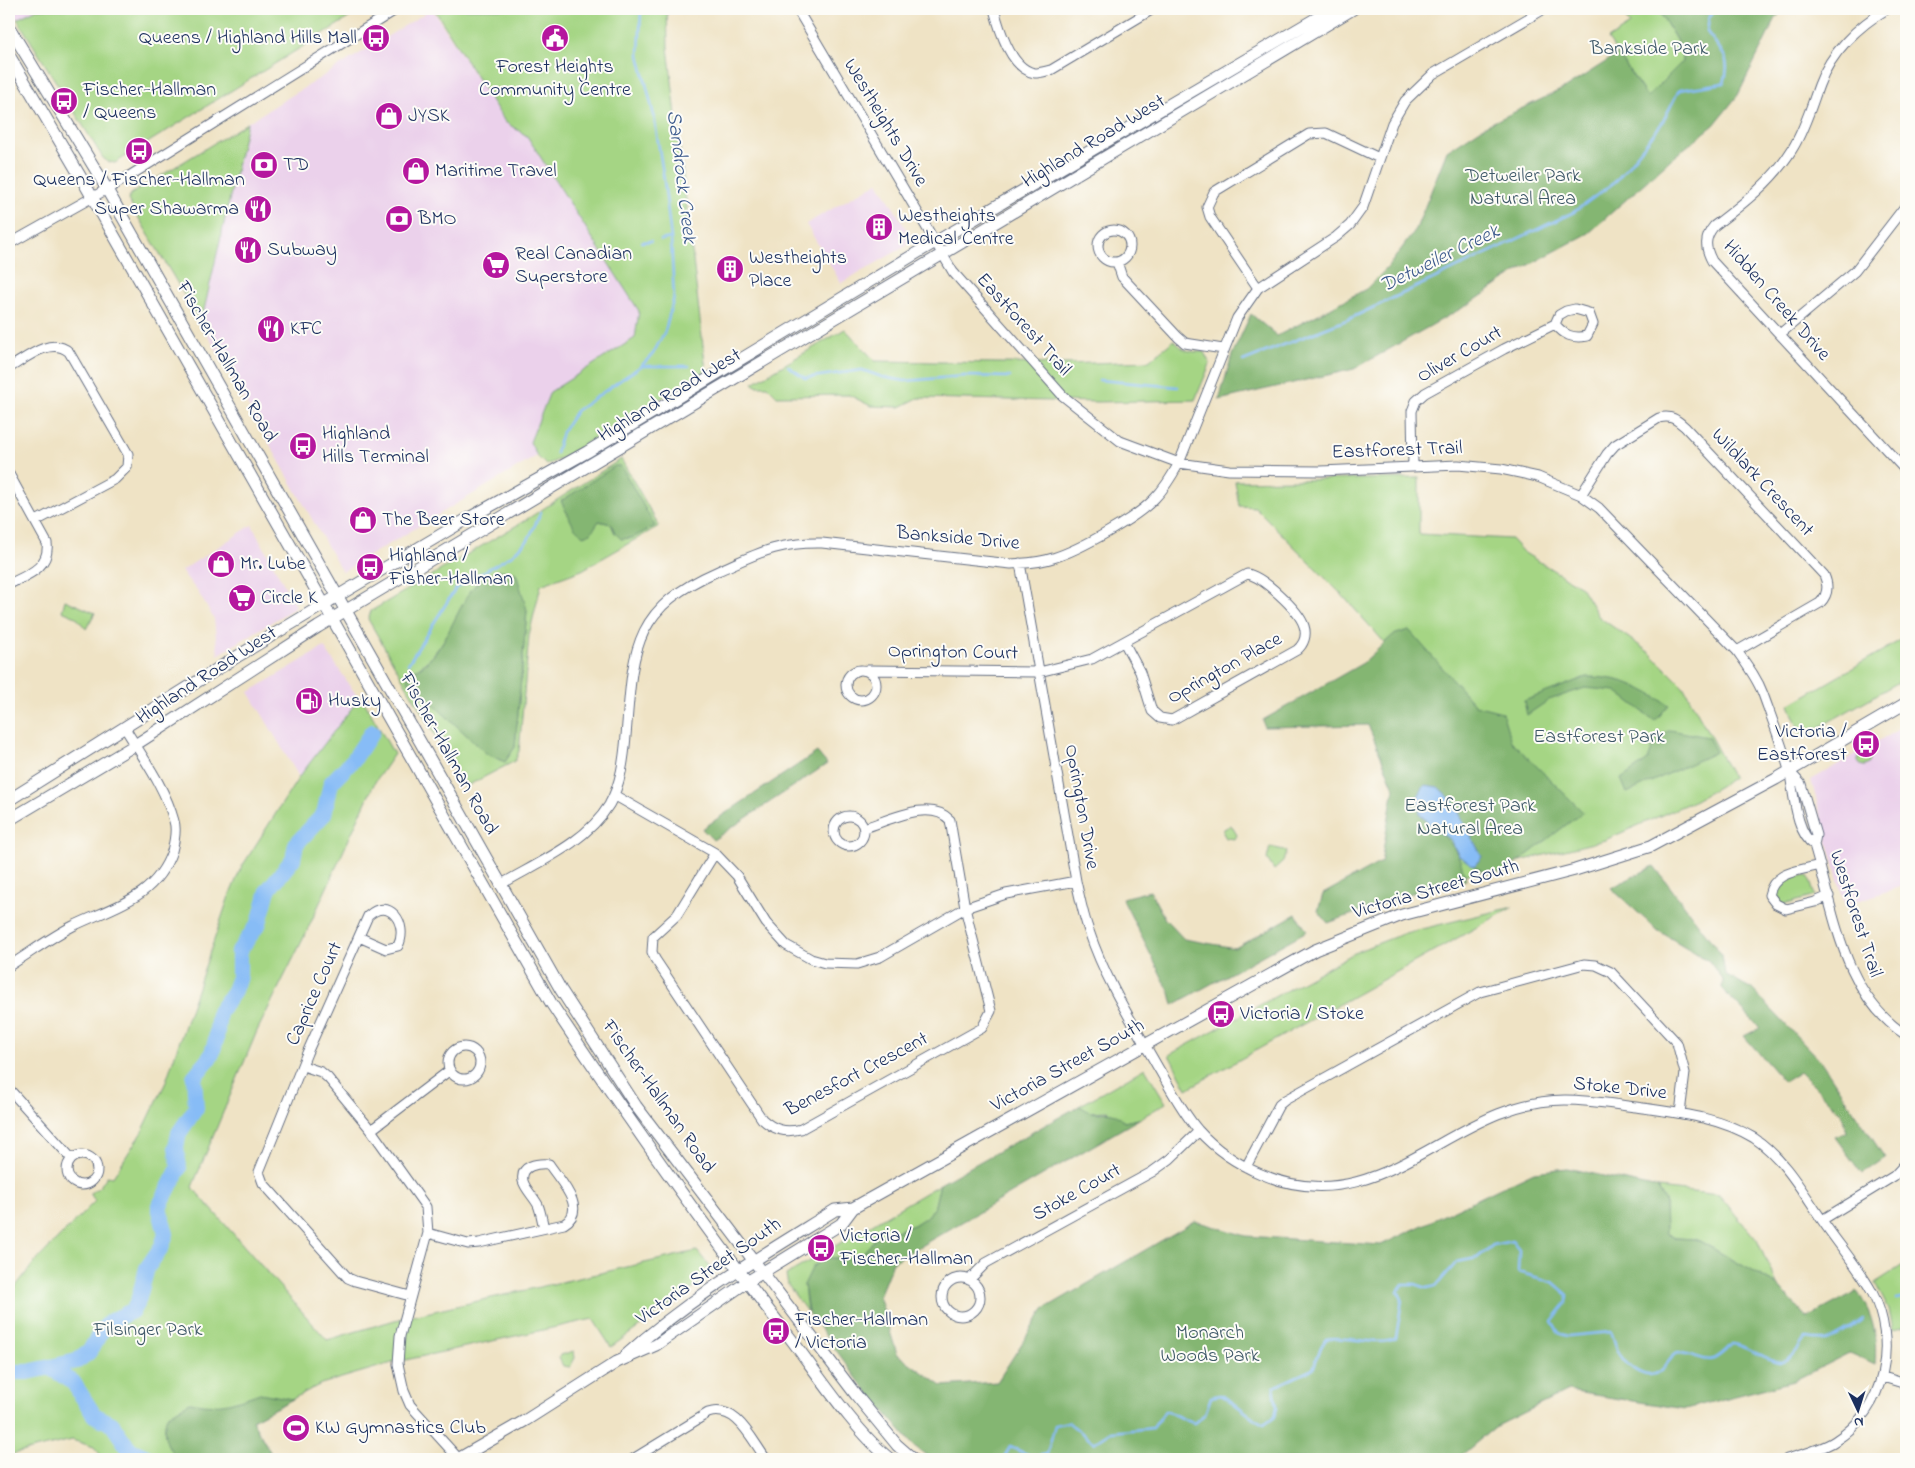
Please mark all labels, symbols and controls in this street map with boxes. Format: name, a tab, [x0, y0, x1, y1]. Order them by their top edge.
bus stop icon: Queens / Highland Hills Mall	[361, 23, 391, 53]
public building icon: Forest Heights Community Centre	[540, 23, 570, 53]
place label: Queens / Highland Hills Mall	[139, 24, 357, 54]
park label: Bankside Park	[1589, 35, 1708, 64]
place label: Forest Heights Community Centre	[479, 53, 631, 105]
street label: Westheights Drive	[834, 53, 935, 193]
place label: Fischer-Hallman / Queens	[82, 76, 216, 128]
bus stop icon: Fischer-Hallman / Queens	[49, 86, 79, 116]
street label: Highland Road West	[1017, 87, 1172, 197]
shop icon: JYSK	[374, 101, 404, 131]
place label: JYSK	[408, 102, 450, 131]
water label: Sandrock Creek	[658, 109, 704, 246]
bus stop icon: Queens / Fischer-Hallman	[124, 136, 154, 166]
bank icon: TD	[249, 150, 279, 180]
place label: TD	[283, 151, 309, 180]
shop icon: Maritime Travel	[401, 156, 431, 186]
place label: Maritime Travel	[435, 157, 557, 186]
park label: Detweiler Park Natural Area	[1464, 162, 1581, 214]
place label: Queens / Fischer-Hallman	[33, 166, 245, 195]
restaurant icon: Super Shawarma	[243, 194, 273, 224]
place label: Super Shawarma	[94, 195, 239, 224]
place label: Westheights Medical Centre	[898, 202, 1014, 254]
bank icon: BMO	[384, 204, 414, 234]
place label: BMO	[417, 205, 457, 234]
building icon: Westheights Medical Centre	[864, 212, 894, 242]
water label: Detweiler Creek	[1375, 217, 1506, 301]
street label: Hidden Creek Drive	[1715, 234, 1837, 368]
restaurant icon: Subway	[233, 235, 263, 265]
place label: Subway	[267, 236, 337, 265]
place label: Real Canadian Superstore	[515, 240, 632, 292]
place label: Westheights Place	[749, 244, 847, 296]
supermarket icon: Real Canadian Superstore	[481, 250, 511, 280]
building icon: Westheights Place	[715, 254, 745, 284]
street label: Eastforest Trail	[968, 267, 1078, 383]
street label: Fischer-Hallman Road	[168, 275, 284, 448]
restaurant icon: KFC	[256, 314, 286, 344]
place label: KFC	[290, 315, 322, 344]
street label: Oliver Court	[1412, 319, 1508, 391]
street label: Highland Road West	[593, 341, 748, 451]
place label: Highland Hills Terminal	[322, 420, 429, 472]
street label: Wildlark Crescent	[1704, 422, 1820, 544]
bus stop icon: Highland Hills Terminal	[288, 431, 318, 461]
street label: Eastforest Trail	[1331, 434, 1463, 468]
shop icon: The Beer Store	[348, 505, 378, 535]
place label: The Beer Store	[382, 506, 505, 535]
street label: Bankside Drive	[894, 519, 1021, 559]
place label: Highland / Fisher-Hallman	[388, 542, 513, 594]
shop icon: Mr. Lube	[206, 549, 236, 579]
place label: Mr. Lube	[240, 550, 306, 579]
bus stop icon: Highland / Fisher-Hallman	[355, 552, 385, 582]
supermarket icon: Circle K	[227, 583, 257, 613]
place label: Circle K	[261, 584, 318, 613]
street label: Highland Road West	[131, 619, 284, 733]
street label: Oprington Place	[1162, 626, 1288, 713]
street label: Oprington Court	[888, 637, 1019, 670]
street label: Fischer-Hallman Road	[391, 667, 505, 840]
fuel station icon: Husky	[294, 686, 324, 716]
place label: Husky	[328, 687, 381, 716]
place label: Victoria / Eastforest	[1757, 718, 1847, 770]
park label: Eastforest Park	[1533, 723, 1665, 752]
bus stop icon: Victoria / Eastforest	[1851, 729, 1881, 759]
street label: Oprington Drive	[1055, 742, 1106, 872]
park label: Eastforest Park Natural Area	[1404, 792, 1536, 844]
street label: Westforest Trail	[1821, 847, 1889, 981]
street label: Victoria Street South	[1348, 852, 1523, 928]
street label: Caprice Court	[279, 937, 351, 1051]
bus stop icon: Victoria / Stoke	[1206, 999, 1236, 1029]
place label: Victoria / Stoke	[1239, 1000, 1364, 1029]
street label: Victoria Street South	[985, 1012, 1150, 1121]
street label: Fischer-Hallman Road	[593, 1013, 722, 1180]
street label: Benesfort Crescent	[779, 1025, 934, 1125]
street label: Stoke Drive	[1572, 1070, 1668, 1108]
street label: Stoke Court	[1027, 1156, 1127, 1229]
street label: Victoria Street South	[629, 1211, 788, 1334]
place label: Victoria / Fischer-Hallman	[839, 1222, 973, 1274]
bus stop icon: Victoria / Fischer-Hallman	[806, 1233, 836, 1263]
place label: Fischer-Hallman / Victoria	[794, 1306, 928, 1358]
park label: Filsinger Park	[93, 1316, 203, 1346]
bus stop icon: Fischer-Hallman / Victoria	[761, 1316, 791, 1346]
park label: Monarch Woods Park	[1161, 1319, 1260, 1371]
north arrow	[1832, 1386, 1882, 1436]
text: N	[1853, 1411, 1864, 1432]
sports icon: KW Gymnastics Club	[281, 1413, 311, 1443]
place label: KW Gymnastics Club	[315, 1414, 486, 1443]

